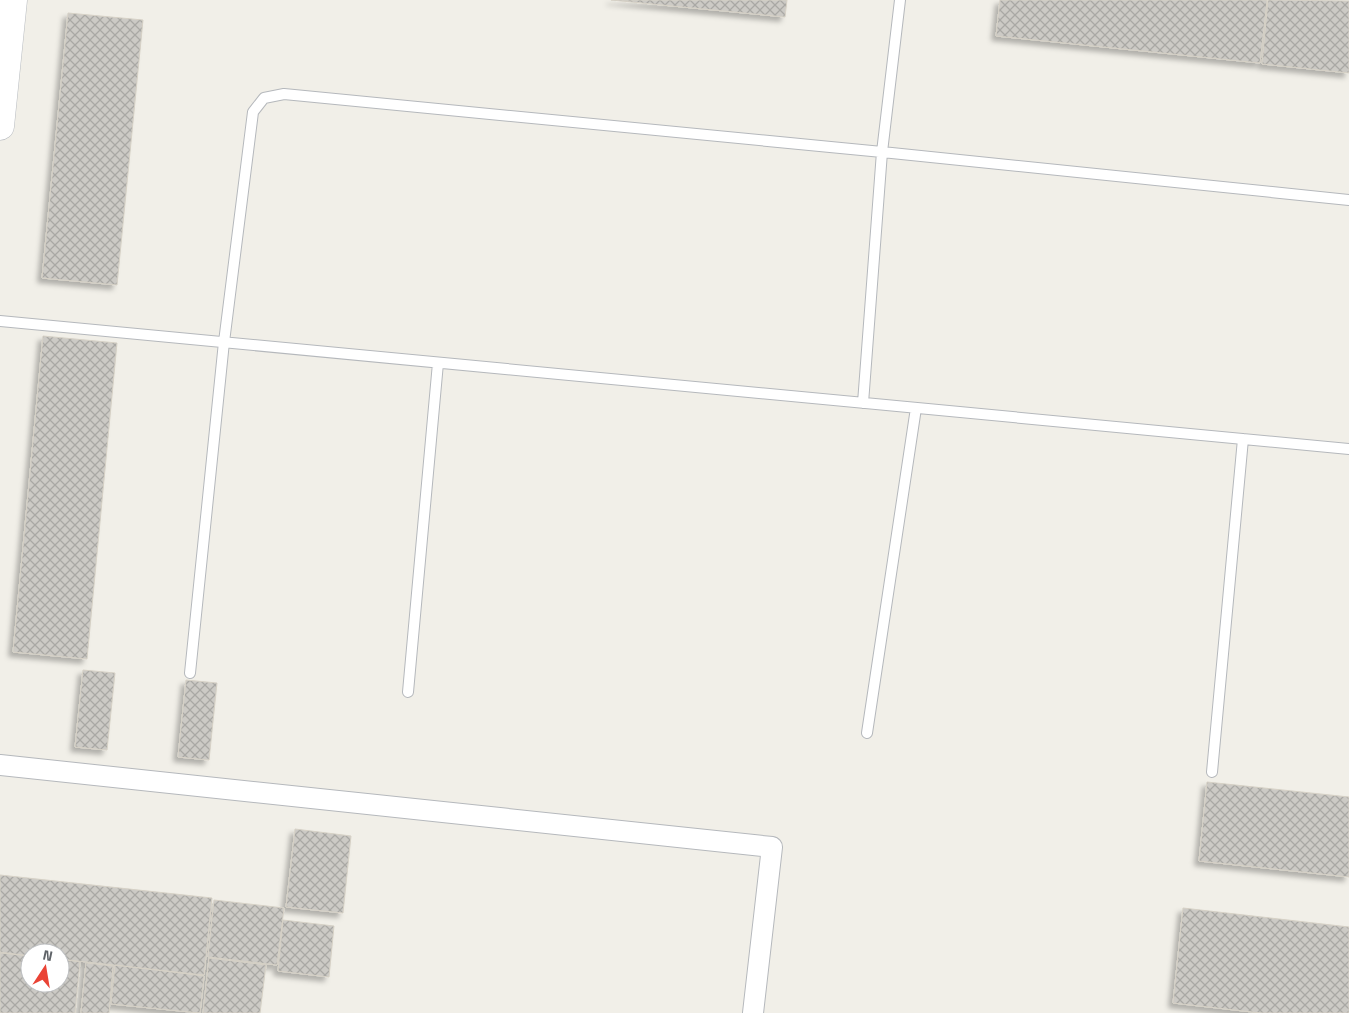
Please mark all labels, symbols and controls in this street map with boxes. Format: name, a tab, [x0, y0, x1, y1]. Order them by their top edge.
north arrow	[20, 943, 70, 993]
text: N	[41, 944, 55, 966]

